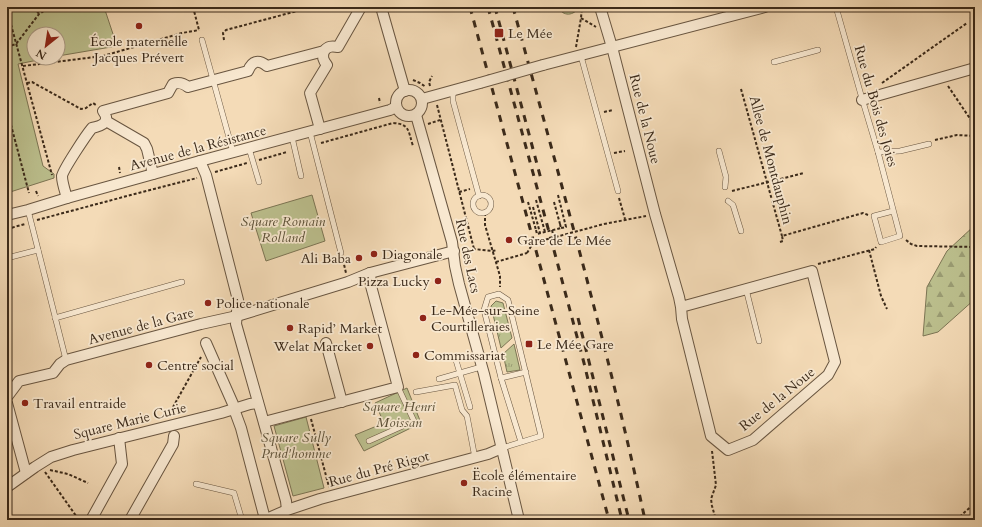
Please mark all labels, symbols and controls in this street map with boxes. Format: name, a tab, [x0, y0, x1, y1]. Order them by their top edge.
marker: École maternelle Jacques Prévert	[134, 21, 144, 31]
place label: Le Mée	[508, 24, 553, 43]
north arrow	[26, 26, 66, 66]
marker: Le Mée	[493, 27, 505, 39]
place label: École maternelle Jacques Prévert	[90, 32, 188, 67]
street label: Rue du Bois des Joies	[850, 43, 902, 169]
text: N	[33, 45, 49, 63]
street label: Rue de la Noue	[625, 72, 665, 166]
street label: Allee de Montdauphin	[745, 94, 797, 226]
street label: Avenue de la Résistance	[128, 121, 268, 175]
park label: Square Romain Rolland	[241, 212, 325, 247]
street label: Rue des Lacs	[451, 217, 485, 295]
place label: Gare de Le Mée	[517, 231, 611, 250]
marker: Gare de Le Mée	[504, 235, 514, 245]
place label: Diagonale	[382, 245, 443, 264]
place label: Ali Baba	[301, 249, 351, 268]
marker: Diagonale	[369, 249, 379, 259]
marker: Ali Baba	[354, 253, 364, 263]
place label: Pizza Lucky	[358, 272, 431, 291]
marker: Pizza Lucky	[433, 276, 443, 286]
place label: Police nationale	[216, 294, 310, 313]
marker: Police nationale	[203, 298, 213, 308]
place label: Le-Mée-sur-Seine Courtilleraies	[431, 301, 540, 336]
street label: Avenue de la Gare	[86, 303, 196, 349]
marker: Le-Mée-sur-Seine Courtilleraies	[418, 313, 428, 323]
place label: Rapid’ Market	[298, 319, 383, 338]
marker: Rapid’ Market	[285, 323, 295, 333]
place label: Le Mée Gare	[537, 335, 614, 354]
place label: Welat Marcket	[272, 337, 363, 356]
marker: Le Mée Gare	[524, 339, 534, 349]
marker: Welat Marcket	[365, 341, 375, 351]
place label: Commissariat	[424, 346, 505, 365]
marker: Commissariat	[411, 350, 421, 360]
place label: Centre social	[157, 356, 234, 375]
marker: Centre social	[144, 360, 154, 370]
street label: Rue de la Noue	[735, 363, 819, 435]
place label: Travail entraide	[33, 394, 126, 413]
park label: Square Henri Moissan	[363, 397, 436, 432]
marker: Travail entraide	[20, 398, 30, 408]
street label: Square Marie Curie	[72, 398, 188, 444]
park label: Square Sully Prud'homme	[261, 428, 331, 463]
street label: Rue du Pré Rigot	[327, 446, 432, 492]
place label: Ëcole élémentaire Racine	[472, 466, 577, 501]
marker: Ëcole élémentaire Racine	[459, 478, 469, 488]

